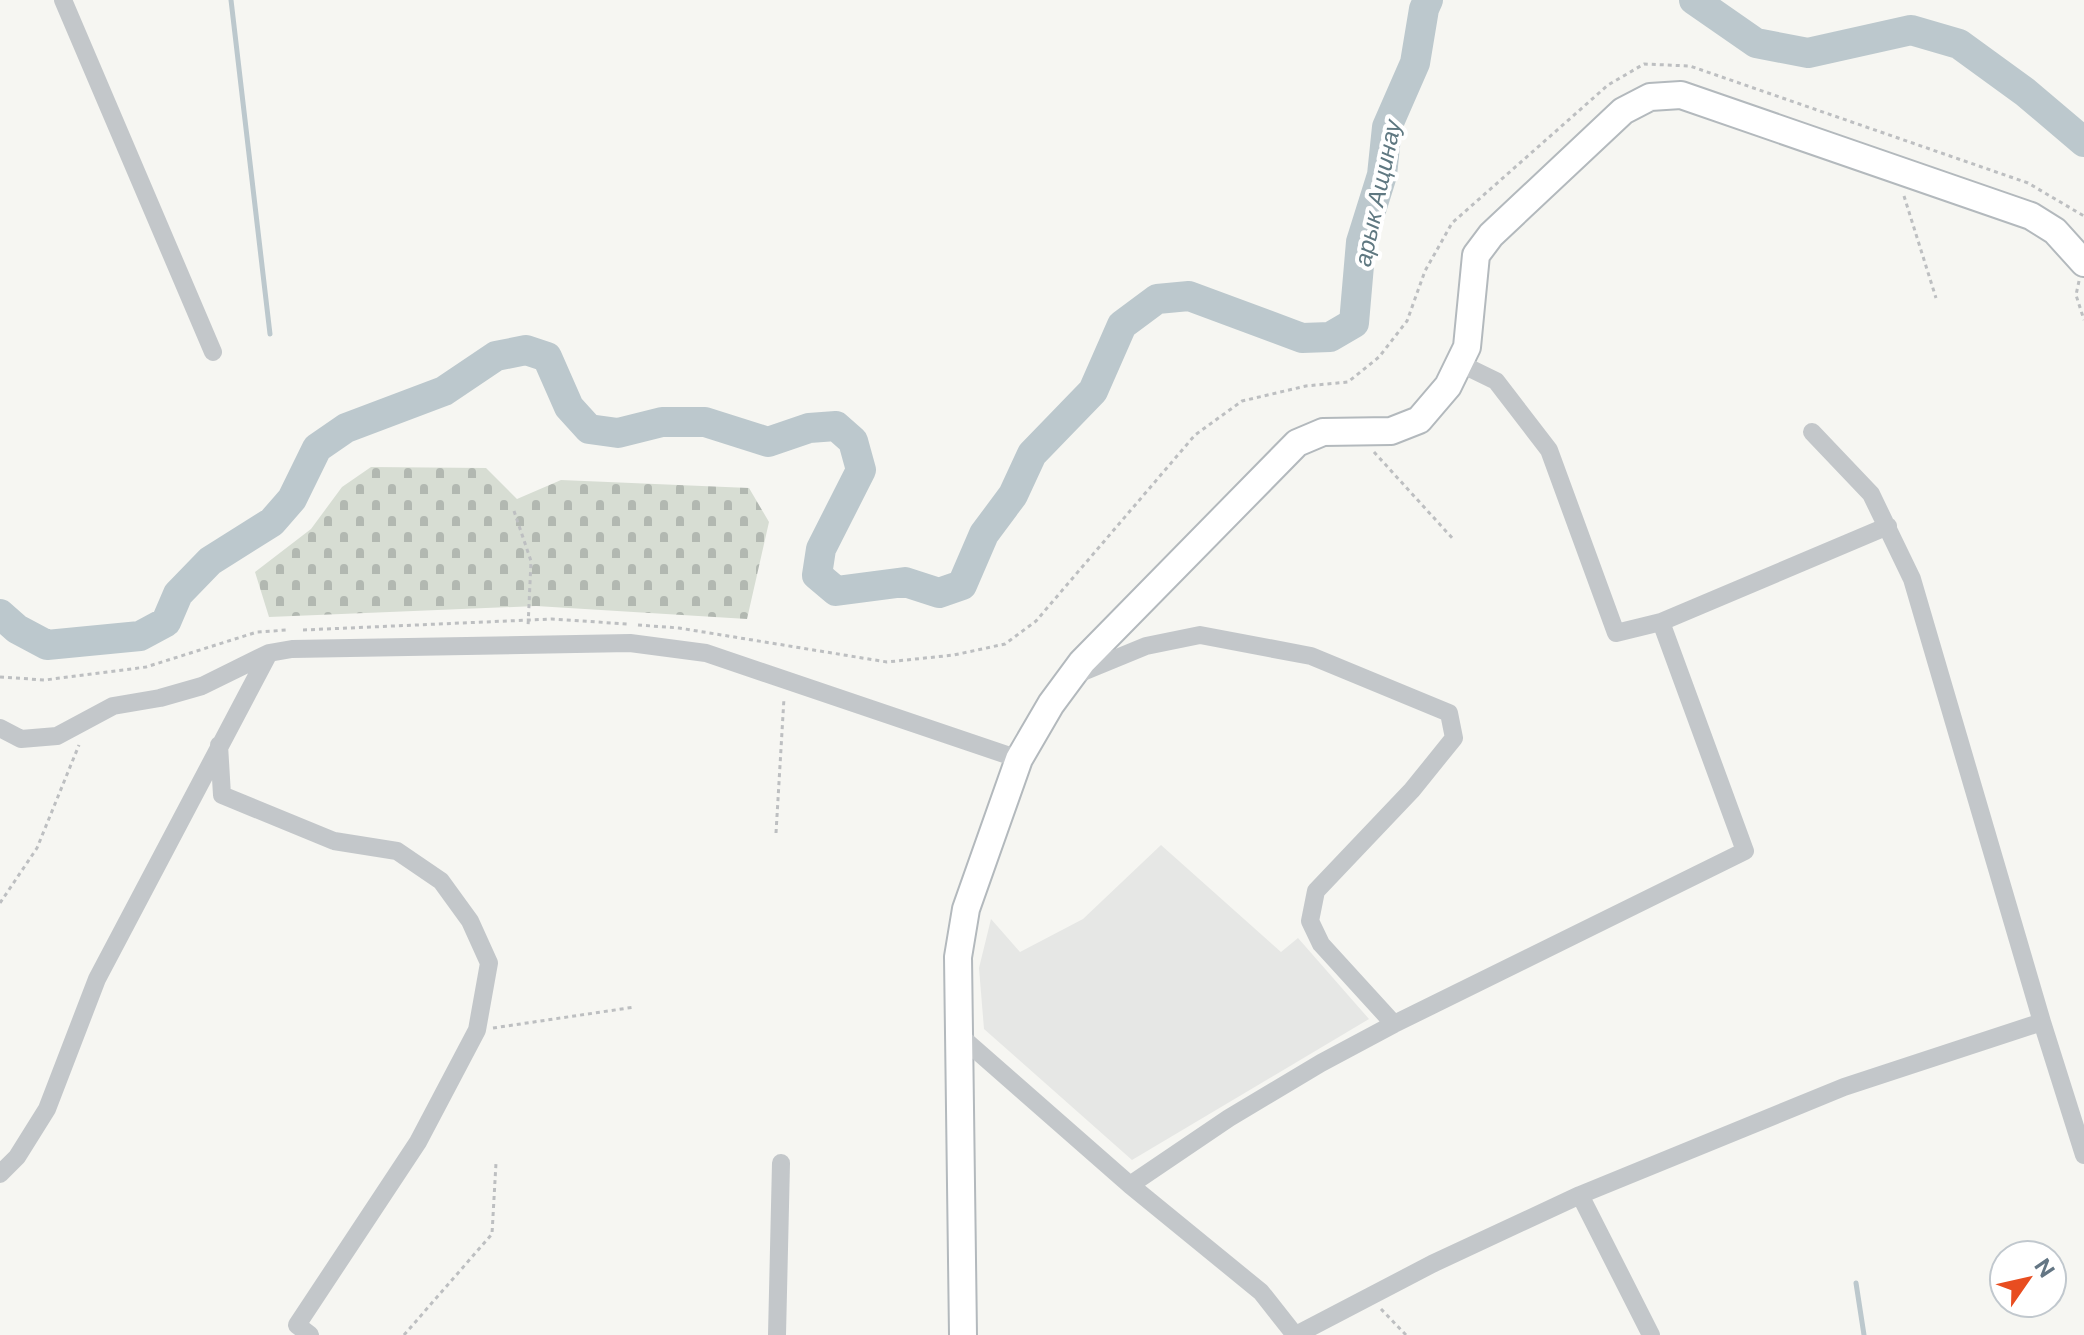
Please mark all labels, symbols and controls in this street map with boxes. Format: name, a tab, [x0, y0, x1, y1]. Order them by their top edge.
water label: арык Ащинау	[1348, 115, 1407, 269]
north arrow	[1988, 1239, 2068, 1319]
text: N	[2029, 1253, 2060, 1282]

